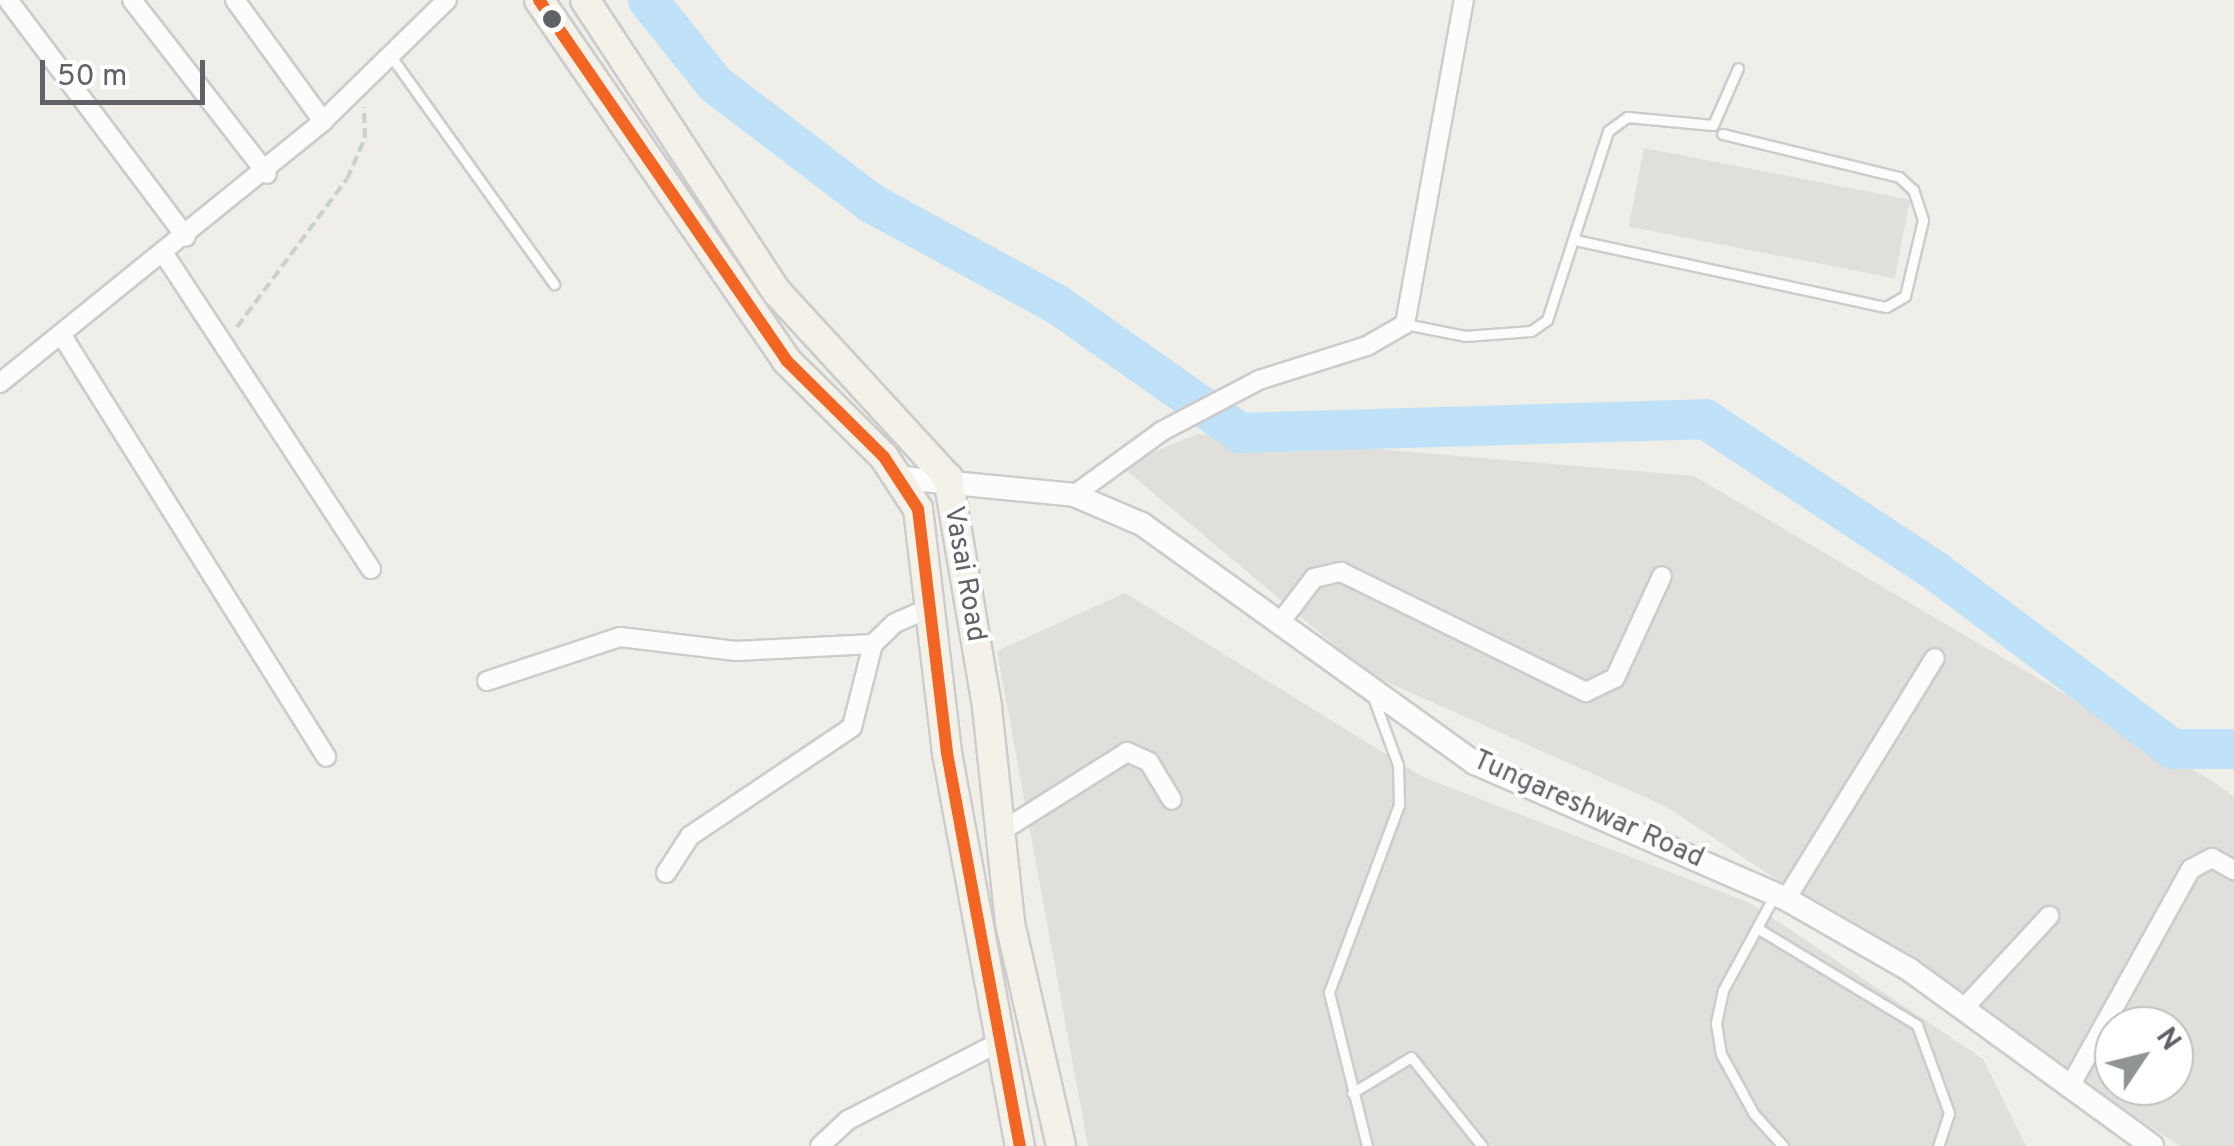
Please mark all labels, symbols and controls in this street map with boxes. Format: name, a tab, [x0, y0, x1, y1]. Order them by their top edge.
unlabelled marker	[542, 9, 562, 29]
scale bar	[45, 40, 210, 102]
text: 50 m	[57, 59, 127, 96]
street label: Vasai Road	[936, 504, 992, 644]
street label: Tungareshwar Road	[1467, 744, 1709, 876]
north arrow	[2094, 1006, 2194, 1106]
text: N	[2146, 1021, 2187, 1058]

